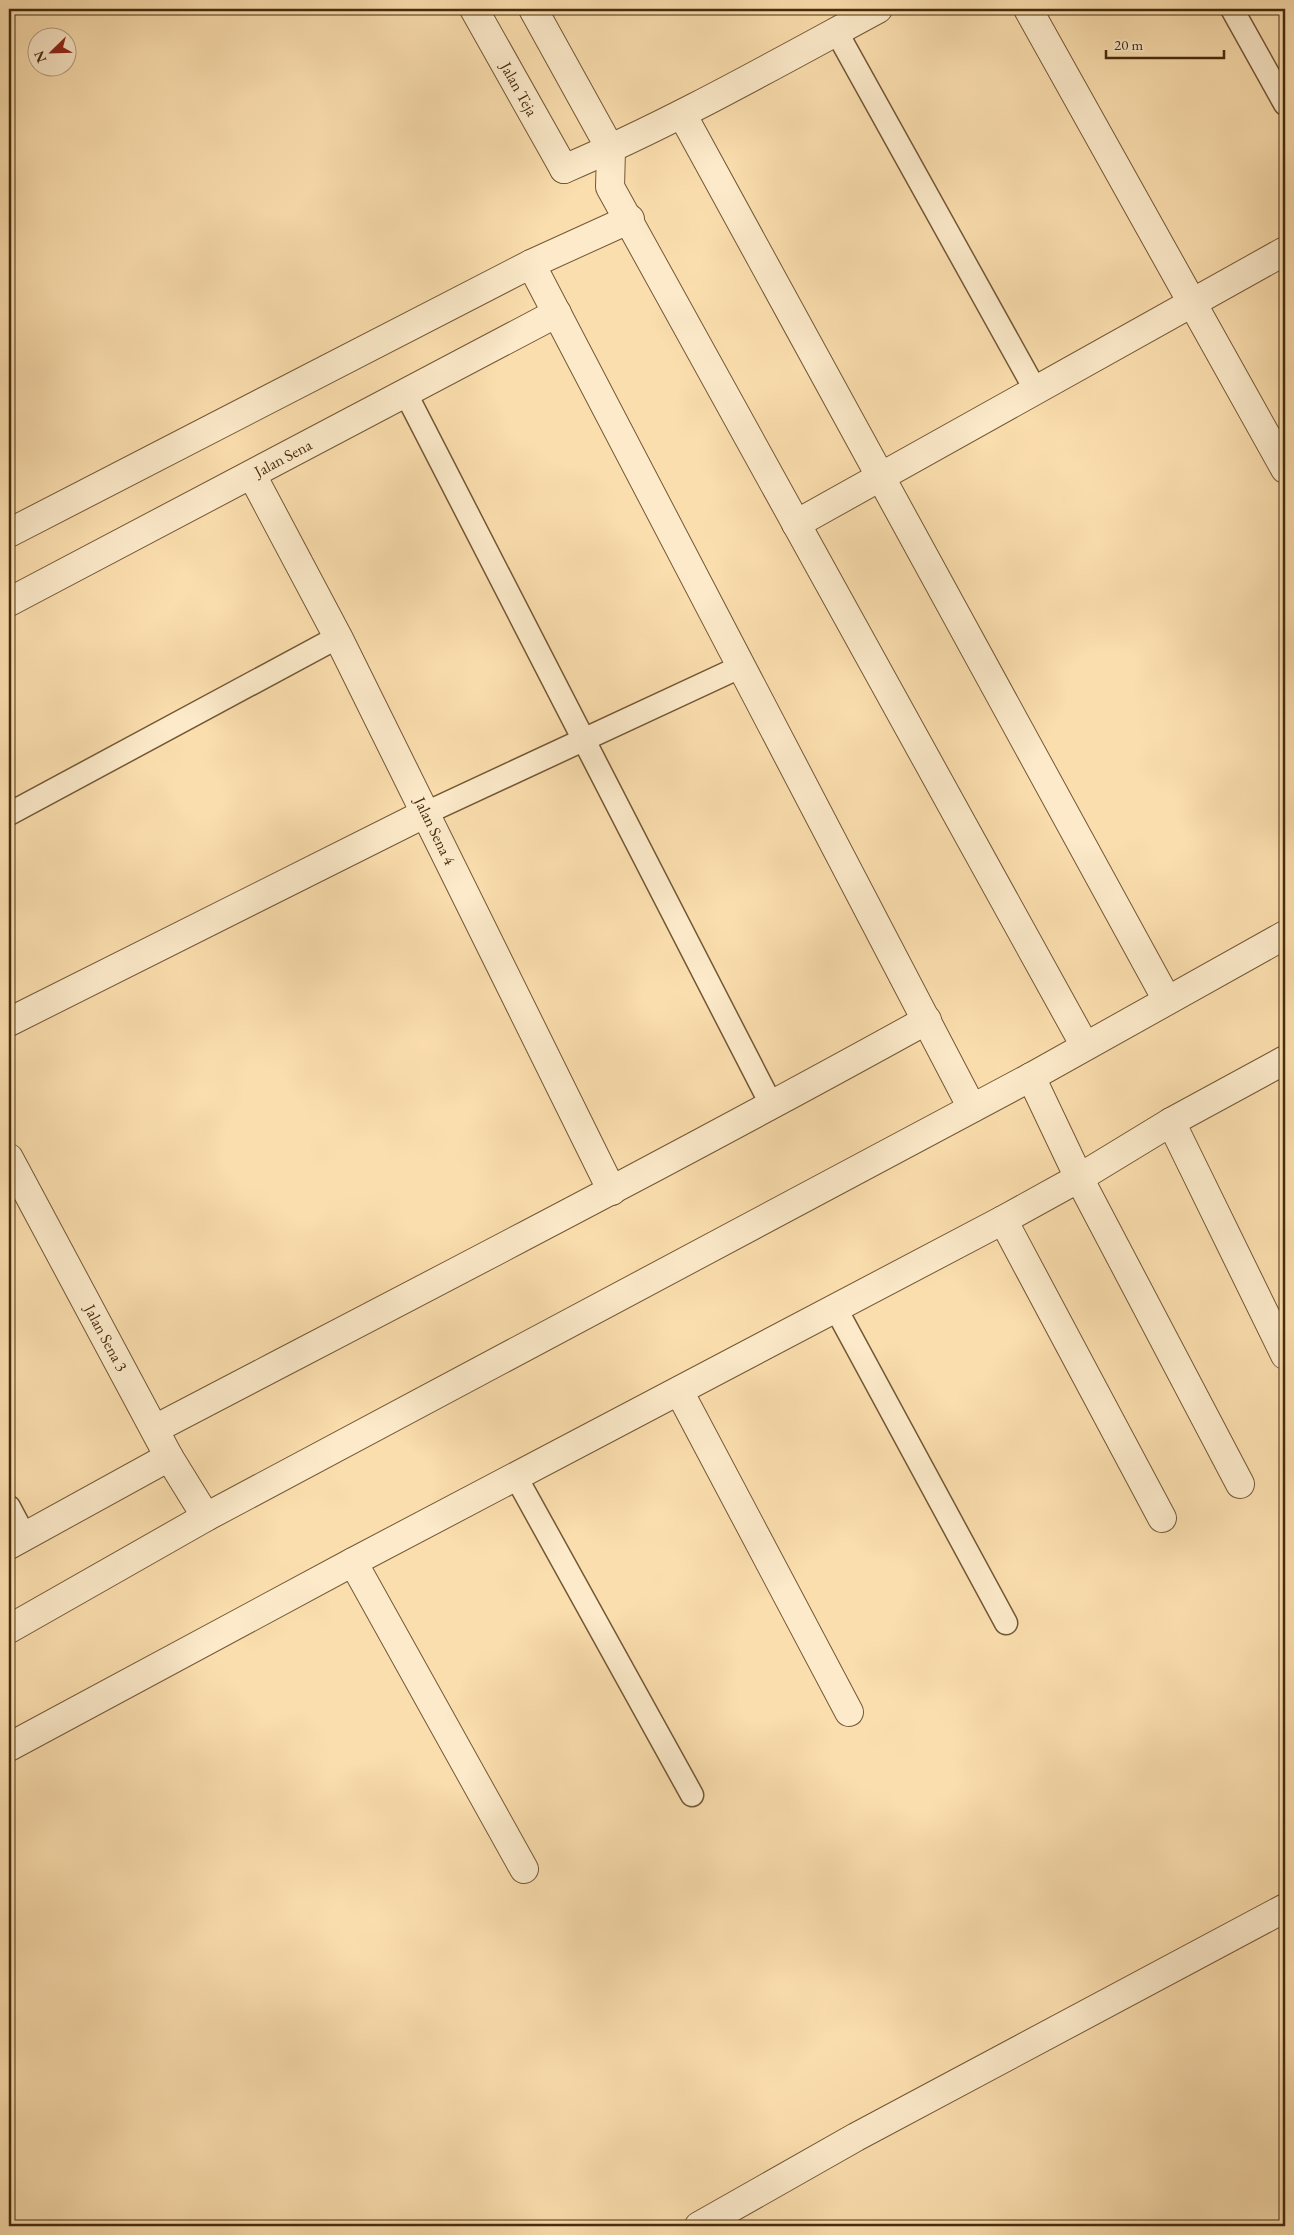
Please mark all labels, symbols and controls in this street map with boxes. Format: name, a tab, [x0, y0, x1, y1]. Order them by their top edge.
north arrow	[28, 28, 78, 78]
scale bar	[1106, 28, 1224, 60]
text: 20 m	[1114, 35, 1143, 54]
text: N	[29, 48, 51, 66]
street label: Jalan Teja	[495, 56, 543, 120]
street label: Jalan Sena	[249, 434, 316, 483]
street label: Jalan Sena 4	[409, 792, 461, 869]
street label: Jalan Sena 3	[79, 1299, 133, 1375]

